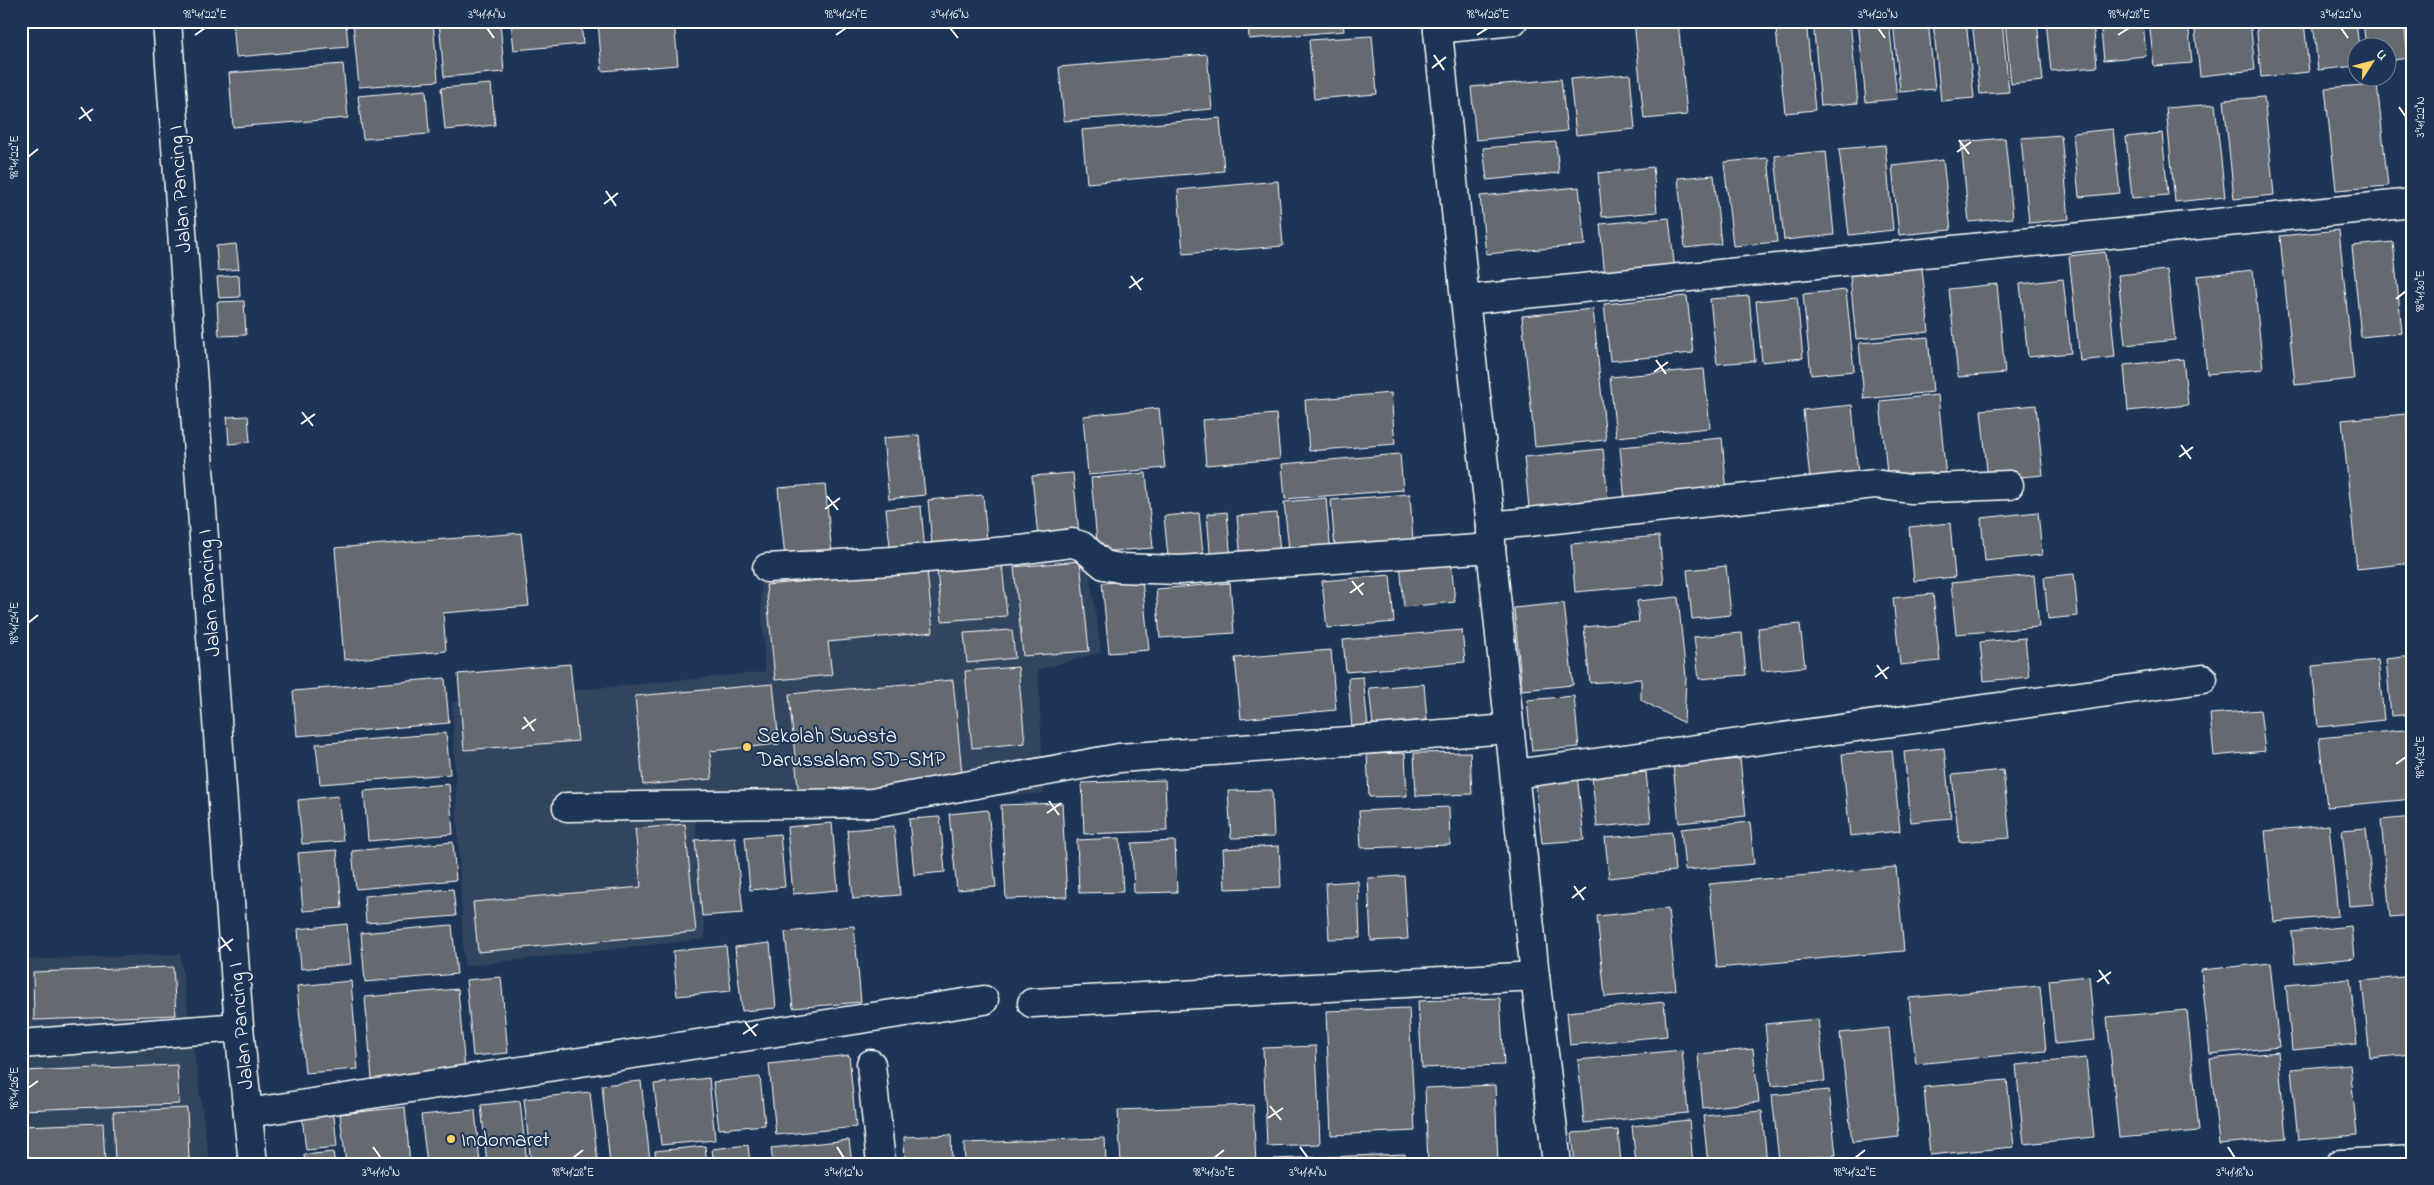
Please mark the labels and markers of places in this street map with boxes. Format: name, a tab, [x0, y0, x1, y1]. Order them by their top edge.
place label: Sekolah Swasta Darussalam SD-SMP	[756, 722, 945, 776]
marker: Sekolah Swasta Darussalam SD-SMP	[741, 741, 753, 753]
place label: Indomaret	[461, 1126, 550, 1156]
marker: Indomaret	[445, 1133, 457, 1145]

